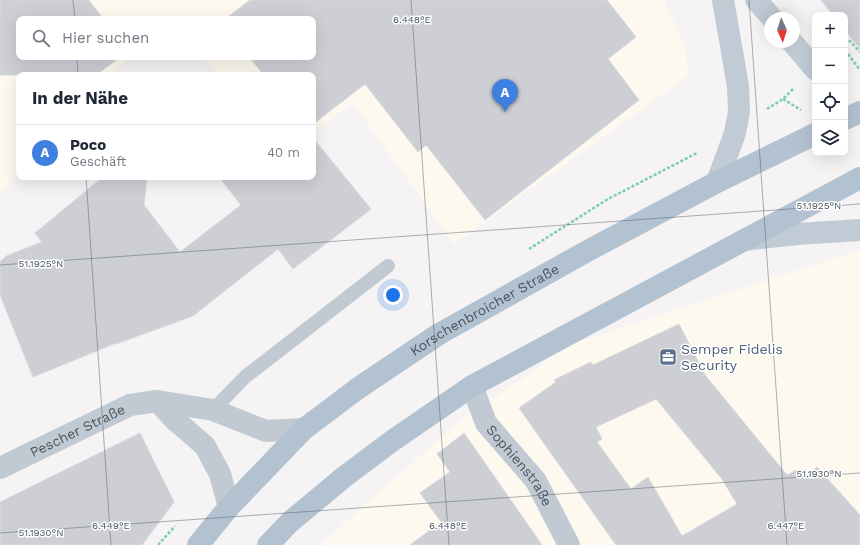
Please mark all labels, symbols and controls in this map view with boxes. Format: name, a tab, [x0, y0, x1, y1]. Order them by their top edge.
north arrow	[764, 12, 800, 48]
map controls	[812, 12, 848, 156]
button: +	[812, 12, 848, 48]
text: 6.448°E	[393, 14, 431, 25]
search box	[16, 16, 316, 60]
icon: search	[30, 27, 52, 49]
text: Hier suchen	[62, 29, 149, 47]
button: −	[812, 48, 848, 84]
pin: A	[492, 79, 518, 112]
button: locate	[812, 84, 848, 120]
text: In der Nähe	[32, 88, 128, 108]
button: layers	[812, 120, 848, 156]
text: Poco	[70, 136, 106, 154]
text: A	[41, 145, 49, 160]
text: 40 m	[267, 145, 300, 160]
text: Geschäft	[70, 154, 126, 169]
text: 51.1925°N	[797, 200, 841, 211]
text: 51.1925°N	[19, 258, 63, 269]
street label: Korschenbroicher Straße	[407, 261, 562, 359]
your location	[383, 285, 403, 305]
place label: Semper Fidelis Security	[681, 341, 783, 373]
office icon: Semper Fidelis Security	[658, 347, 678, 367]
street label: Pescher Straße	[27, 401, 128, 460]
street label: Sophienstraße	[483, 422, 556, 509]
text: 51.1930°N	[796, 468, 842, 479]
text: 6.449°E	[92, 520, 130, 531]
text: 6.448°E	[429, 520, 467, 531]
text: 6.447°E	[768, 520, 804, 531]
text: 51.1930°N	[18, 527, 64, 538]

